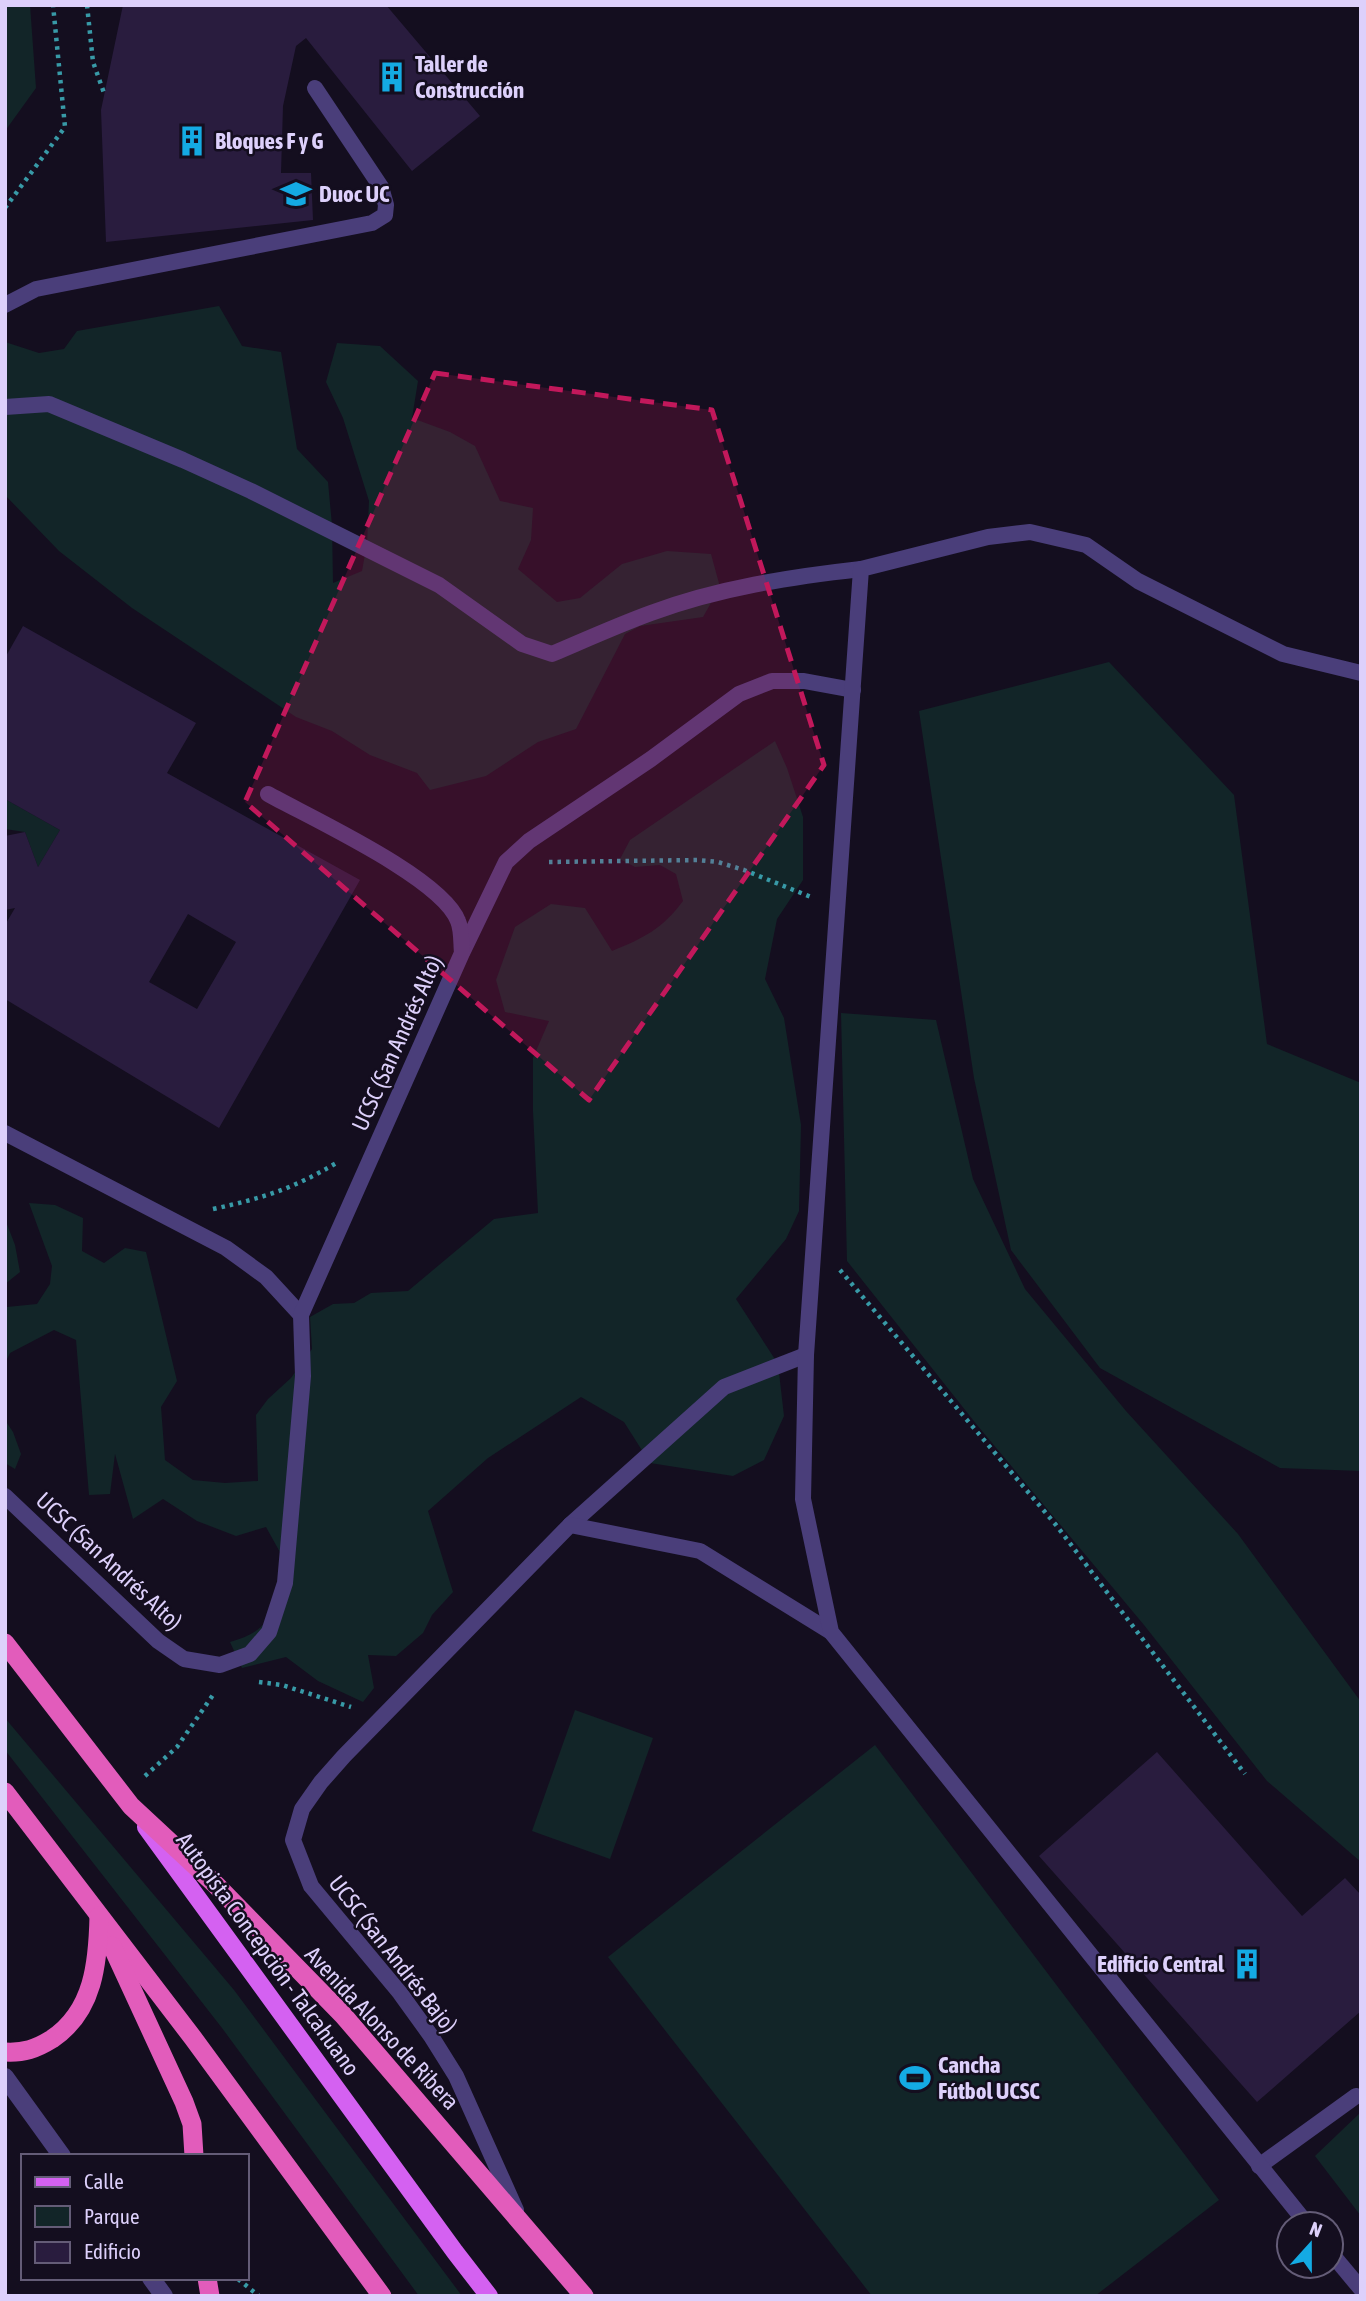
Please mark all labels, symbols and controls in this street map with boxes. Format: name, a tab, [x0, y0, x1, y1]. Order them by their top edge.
place label: Taller de Construcción	[415, 51, 524, 103]
building icon: Taller de Construcción	[375, 60, 409, 94]
building icon: Bloques F y G	[175, 124, 209, 158]
place label: Bloques F y G	[215, 128, 324, 154]
school or university icon: Duoc UC	[279, 177, 313, 211]
place label: Duoc UC	[319, 181, 390, 207]
street label: UCSC (San Andrés Alto)	[347, 951, 447, 1135]
street label: UCSC (San Andrés Alto)	[31, 1487, 187, 1635]
street label: Autopista Concepción - Talcahuano	[171, 1828, 365, 2080]
street label: UCSC (San Andrés Bajo)	[324, 1870, 462, 2038]
street label: Avenida Alonso de Ribera	[300, 1941, 464, 2115]
building icon: Edificio Central	[1230, 1947, 1264, 1981]
place label: Edificio Central	[1097, 1951, 1225, 1977]
place label: Cancha Fútbol UCSC	[938, 2052, 1040, 2104]
sports icon: Cancha Fútbol UCSC	[898, 2061, 932, 2095]
legend	[21, 2154, 248, 2280]
text: Calle	[84, 2169, 124, 2193]
text: Parque	[84, 2204, 139, 2228]
north arrow	[1275, 2210, 1345, 2280]
text: N	[1307, 2217, 1325, 2241]
text: Edificio	[84, 2239, 141, 2263]

